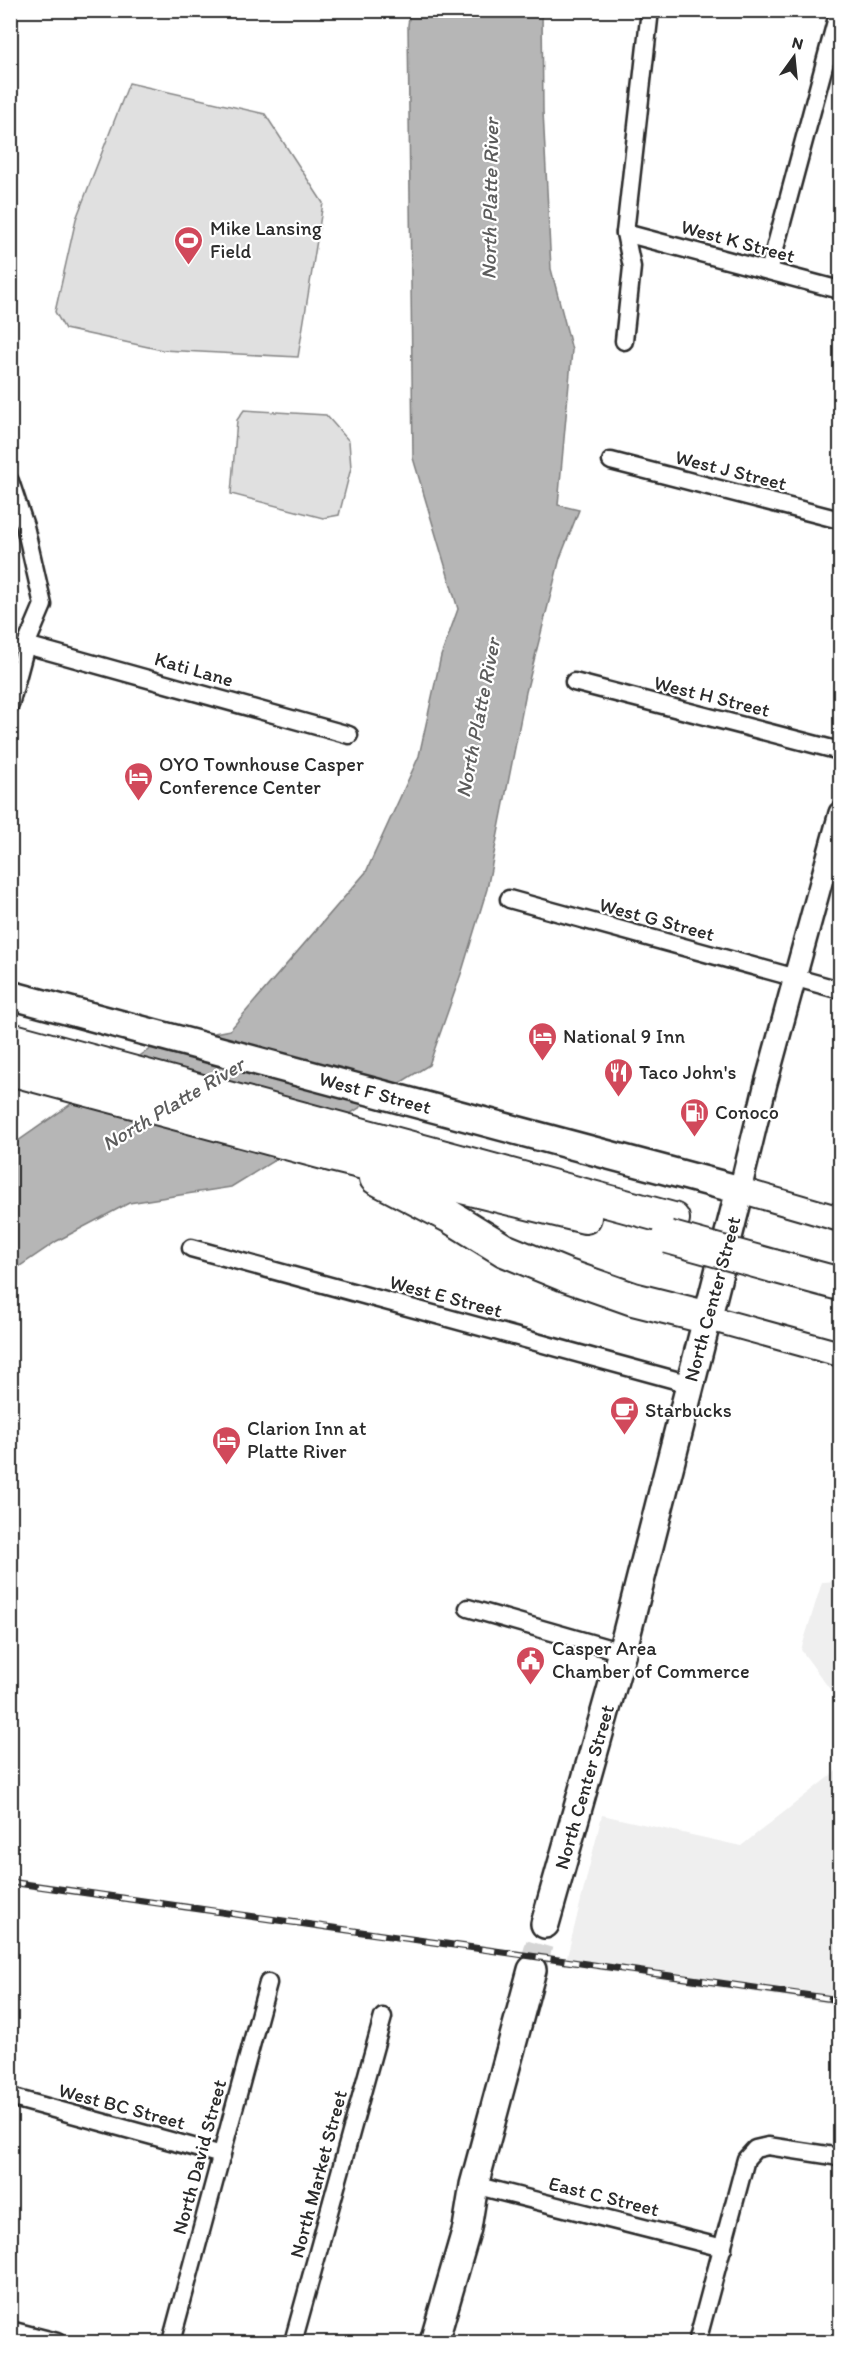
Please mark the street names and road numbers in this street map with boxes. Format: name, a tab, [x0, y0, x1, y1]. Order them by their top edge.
street label: West K Street	[678, 214, 798, 268]
street label: West J Street	[673, 445, 790, 496]
street label: Kati Lane	[152, 646, 236, 692]
street label: West H Street	[652, 670, 773, 722]
street label: West G Street	[597, 892, 718, 946]
street label: West F Street	[317, 1066, 434, 1119]
street label: North Center Street	[678, 1214, 746, 1384]
street label: West E Street	[387, 1269, 505, 1323]
street label: North Center Street	[549, 1702, 619, 1872]
street label: North David Street	[167, 2076, 231, 2237]
street label: West BC Street	[56, 2078, 188, 2135]
street label: North Market Street	[284, 2087, 352, 2261]
street label: East C Street	[546, 2171, 662, 2221]

